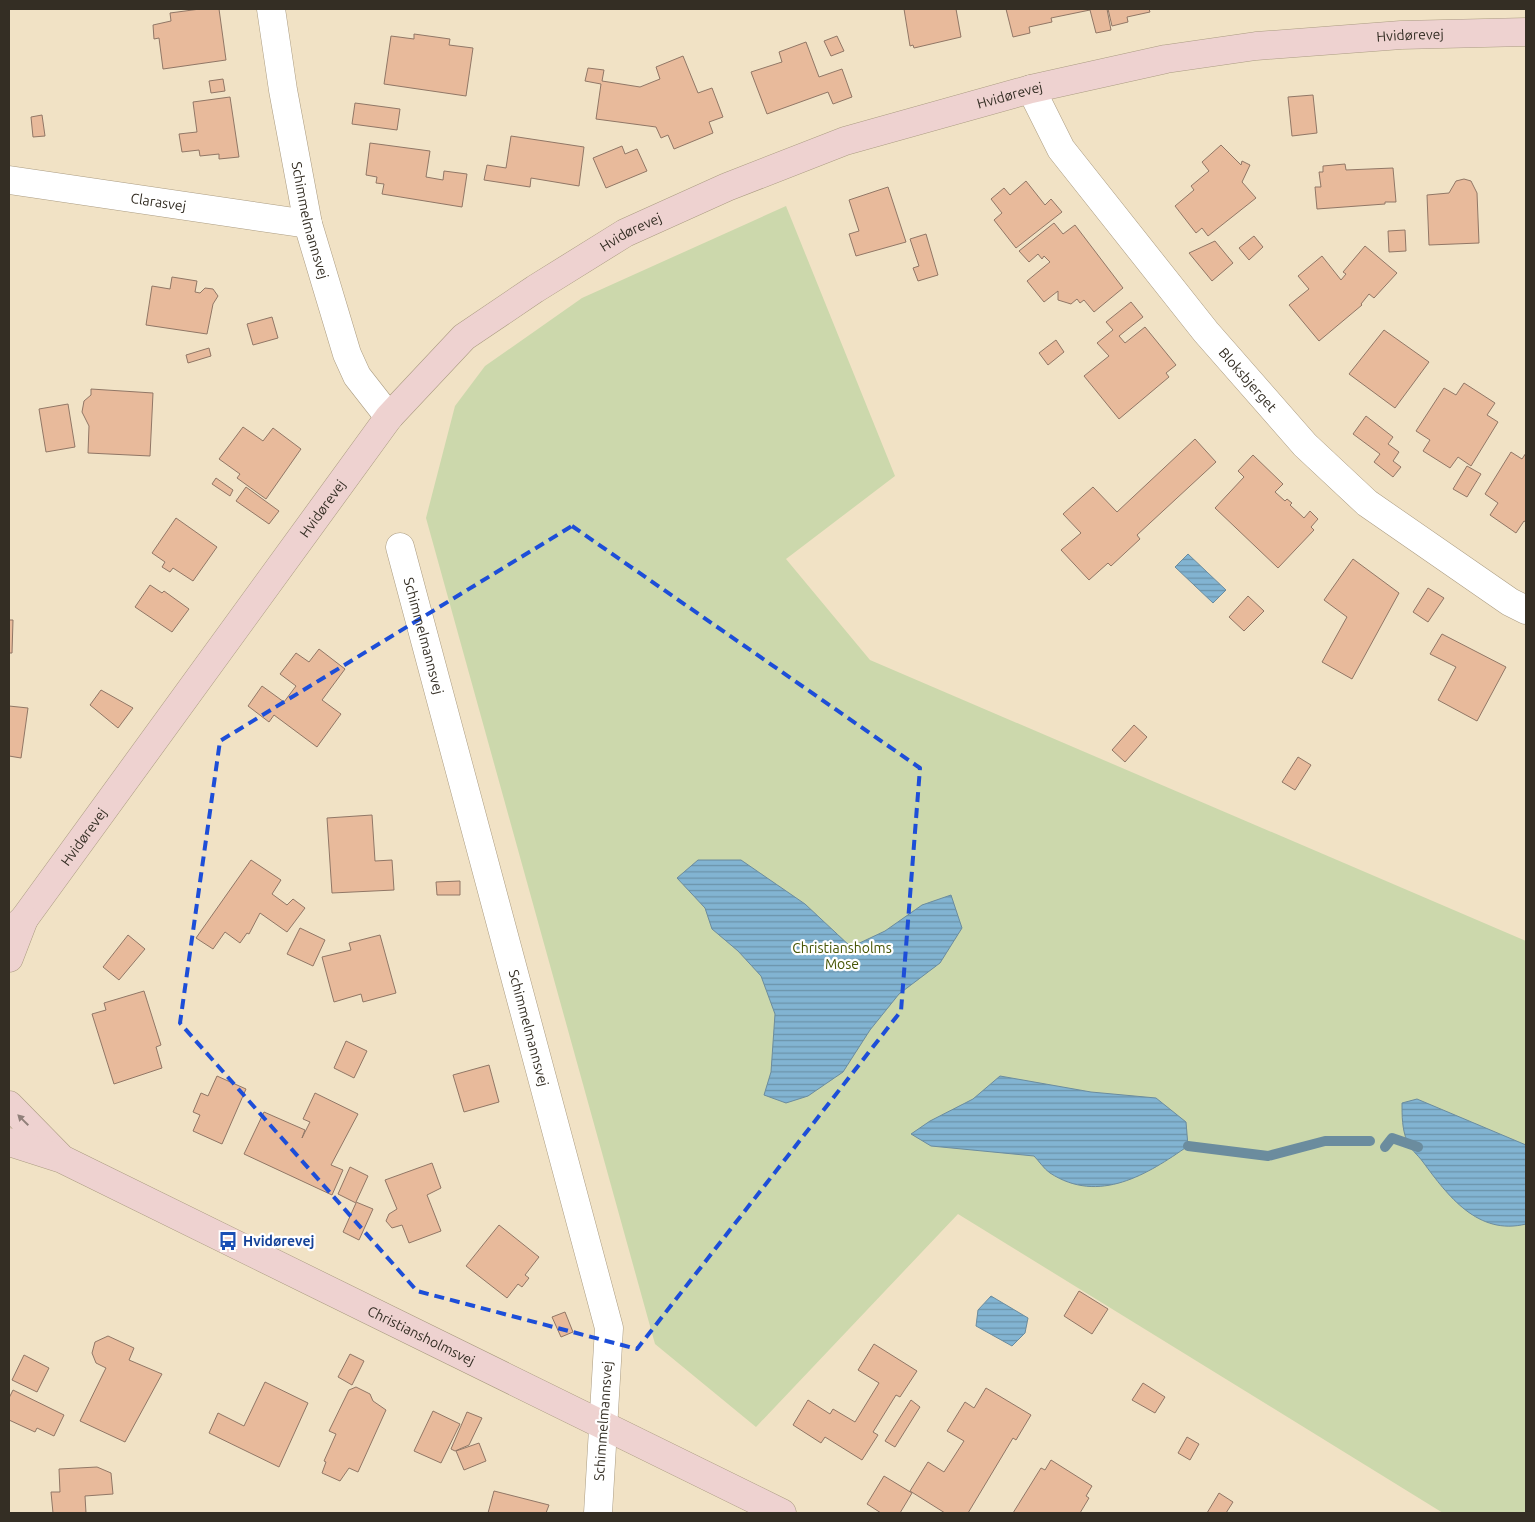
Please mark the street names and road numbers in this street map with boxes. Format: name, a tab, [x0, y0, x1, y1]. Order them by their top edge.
street label: Hvidørevej	[1376, 26, 1444, 45]
street label: Hvidørevej	[975, 79, 1044, 112]
street label: Schimmelmannsvej	[289, 160, 332, 281]
street label: Clarasvej	[130, 190, 187, 214]
street label: Hvidørevej	[597, 210, 664, 255]
street label: Bloksbjerget	[1215, 344, 1280, 415]
street label: Hvidørevej	[296, 477, 349, 541]
street label: Schimmelmannsvej	[401, 576, 447, 696]
street label: Hvidørevej	[57, 805, 110, 869]
street label: Schimmelmannsvej	[505, 968, 552, 1088]
street label: Christiansholmsvej	[365, 1303, 478, 1369]
street label: Schimmelmannsvej	[591, 1361, 615, 1481]

